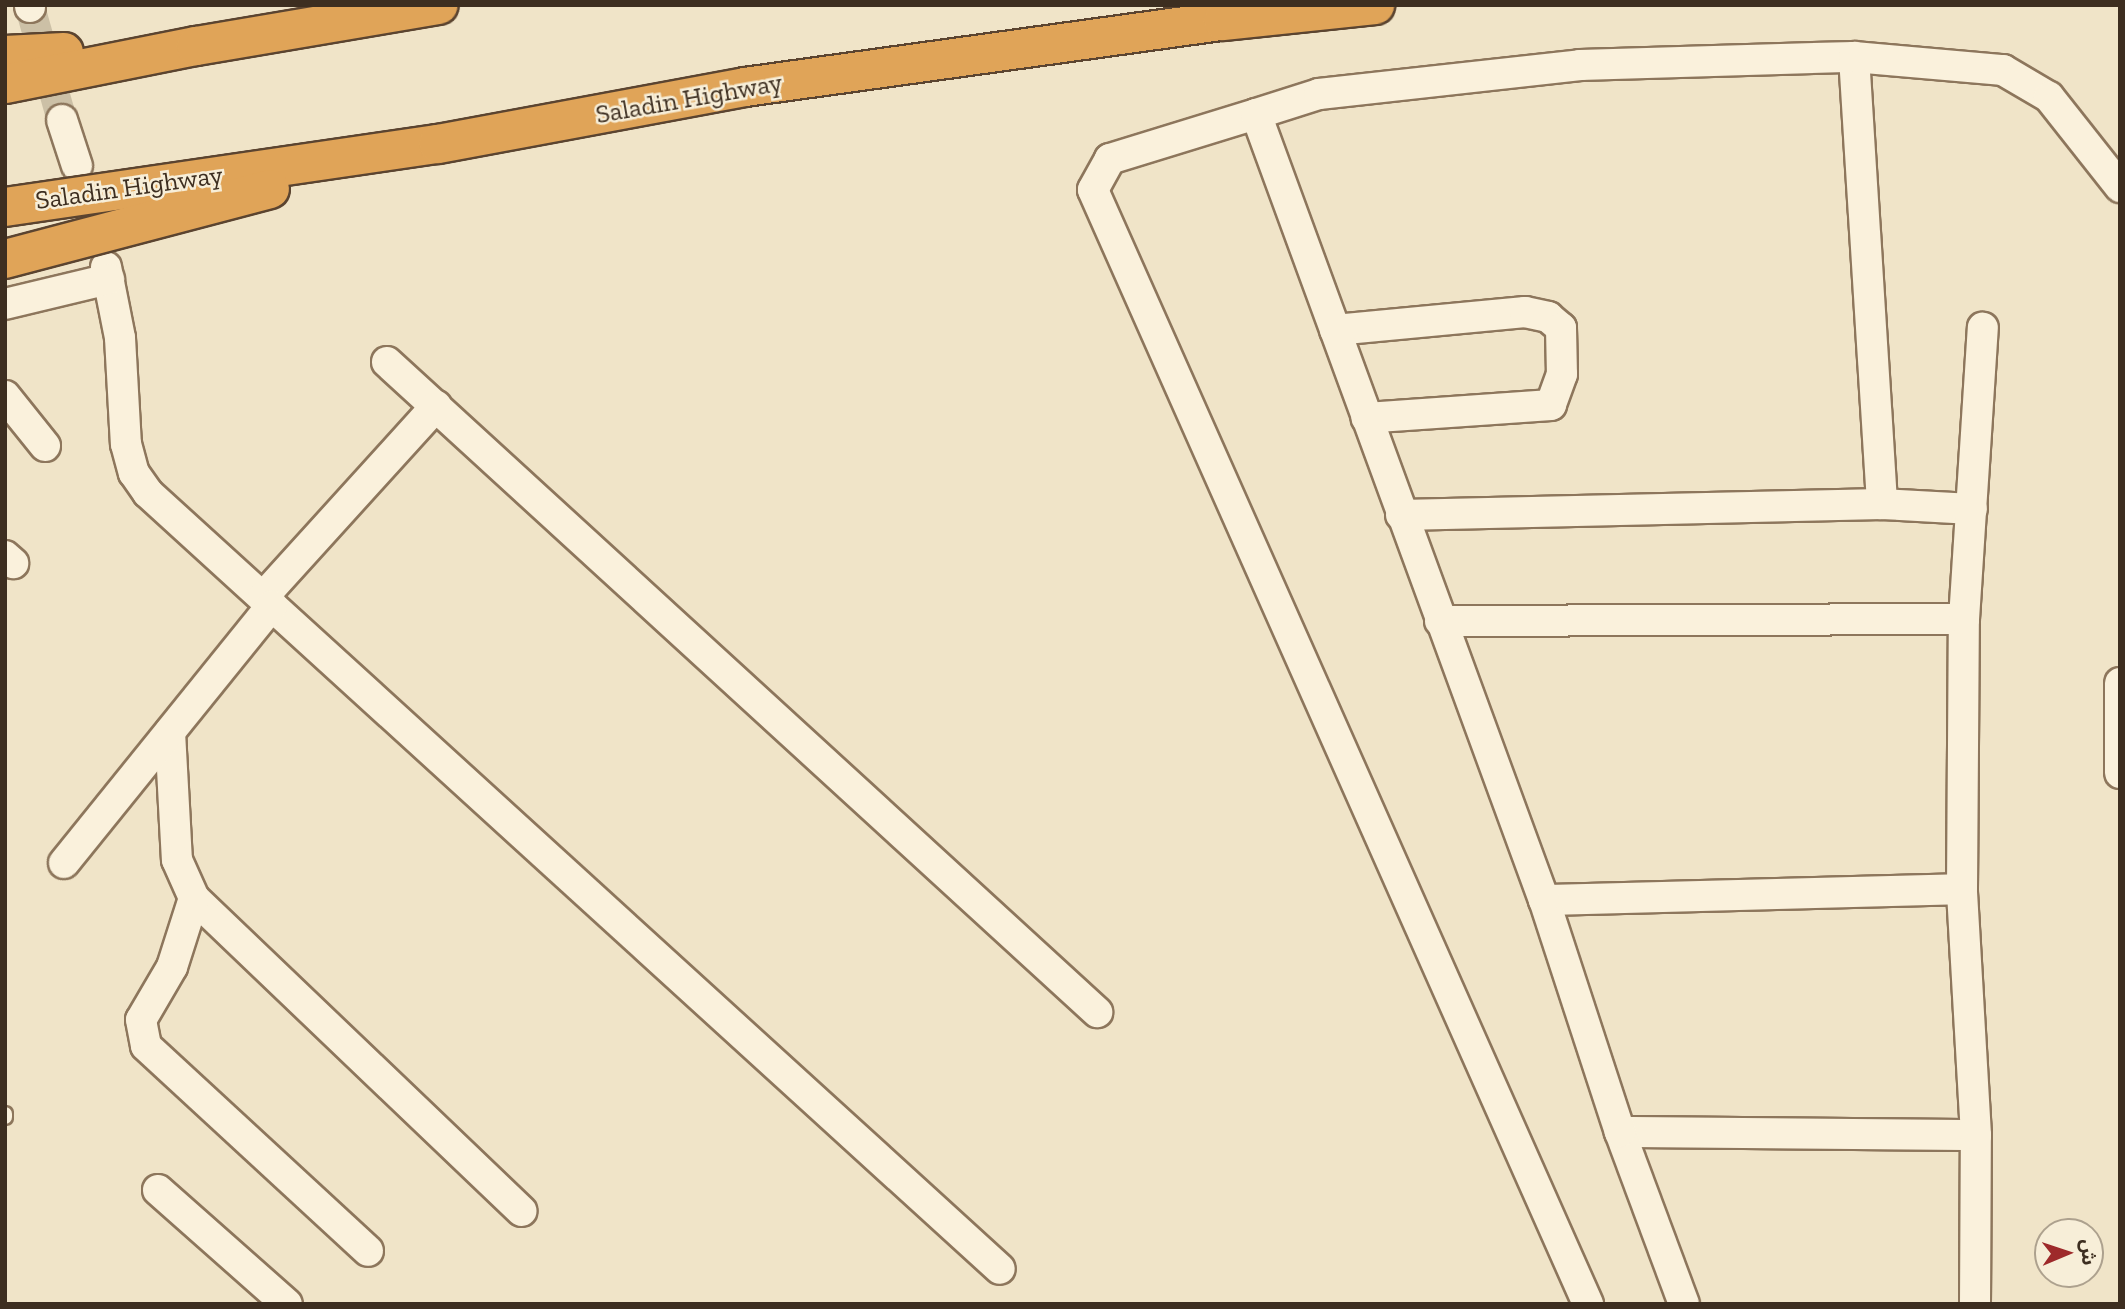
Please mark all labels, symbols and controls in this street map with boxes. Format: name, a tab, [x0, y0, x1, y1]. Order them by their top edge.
street label: Saladin Highway	[593, 67, 785, 131]
street label: Saladin Highway	[33, 159, 225, 217]
north arrow	[2034, 1218, 2104, 1288]
text: ش	[2077, 1239, 2100, 1266]

